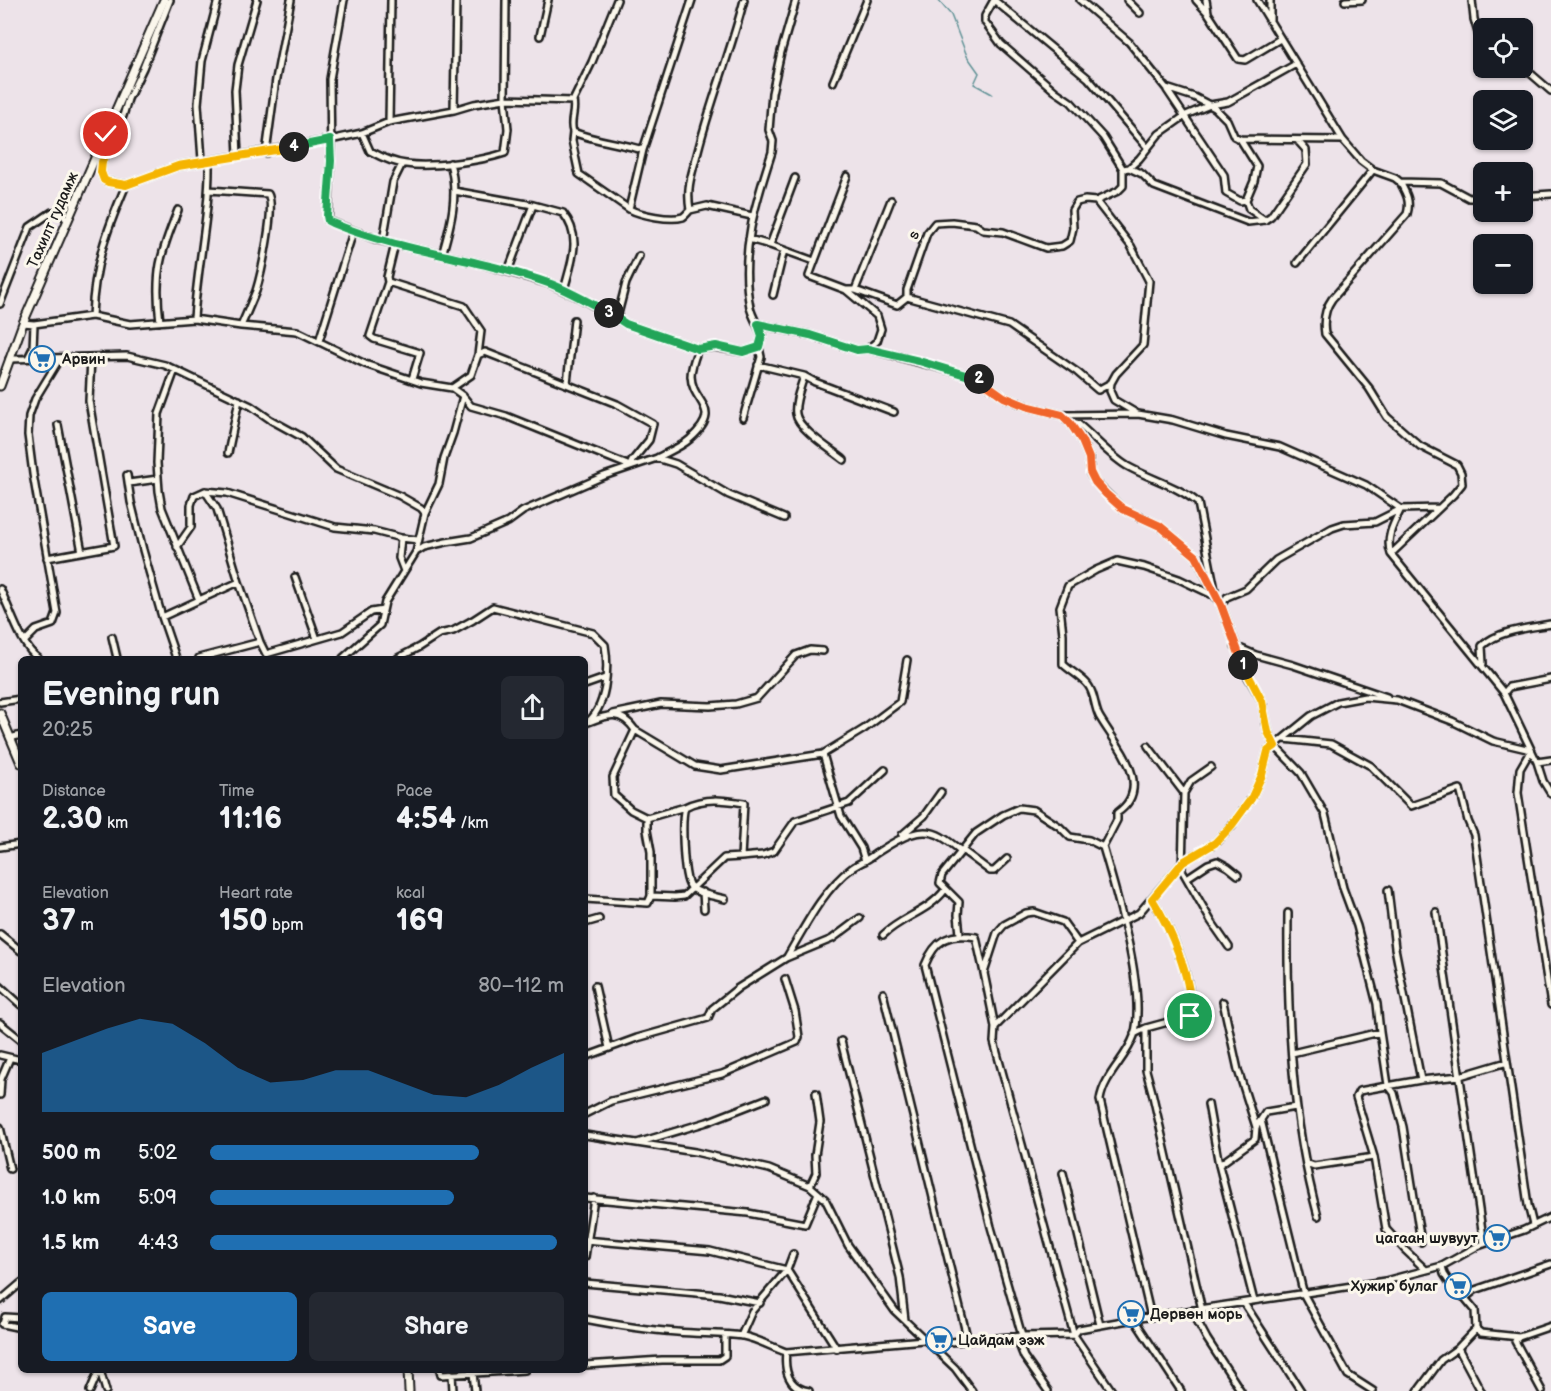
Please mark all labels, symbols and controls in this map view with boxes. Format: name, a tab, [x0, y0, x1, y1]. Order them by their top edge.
map controls	[1473, 18, 1533, 294]
button: locate	[1473, 18, 1533, 78]
button: layers	[1473, 90, 1533, 150]
pin	[80, 108, 131, 159]
icon: check	[89, 117, 122, 150]
pin: 4	[279, 132, 309, 162]
text: 4	[289, 137, 299, 156]
button: +	[1473, 162, 1533, 222]
street label: Тахилт гудамж	[23, 168, 83, 271]
street label: s	[904, 227, 924, 242]
button: −	[1473, 234, 1533, 294]
pin: 3	[594, 298, 624, 328]
text: 3	[604, 303, 614, 322]
supermarket icon: Арвин	[27, 344, 57, 374]
place label: Арвин	[61, 350, 106, 369]
pin: 2	[964, 364, 994, 394]
text: 2	[974, 369, 984, 388]
pin: 1	[1228, 650, 1258, 680]
text: 1	[1240, 655, 1246, 674]
text: Evening run	[42, 675, 220, 715]
button: share	[501, 676, 564, 739]
text: 20:25	[42, 718, 93, 742]
text: Distance	[42, 782, 106, 801]
text: Time	[219, 782, 254, 801]
text: Pace	[396, 782, 432, 801]
text: 2.30	[42, 801, 103, 837]
text: 11:16	[219, 801, 282, 837]
text: 4:54	[396, 801, 456, 837]
text: km	[103, 814, 128, 833]
text: /km	[456, 814, 488, 833]
text: Elevation	[42, 884, 109, 903]
text: Heart rate	[219, 884, 293, 903]
text: kcal	[396, 884, 425, 903]
text: 37	[42, 903, 76, 939]
text: 150	[219, 903, 268, 939]
text: 169	[396, 903, 444, 939]
text: m	[76, 916, 94, 935]
text: bpm	[268, 916, 303, 935]
text: Elevation	[42, 974, 125, 998]
text: 80–112 m	[478, 974, 564, 998]
pin	[1164, 990, 1215, 1041]
icon: arrive	[1173, 999, 1206, 1032]
text: 500 m	[42, 1141, 101, 1165]
text: 5:02	[138, 1141, 177, 1165]
text: 1.0 km	[42, 1186, 100, 1210]
text: 5:09	[138, 1186, 177, 1210]
supermarket icon: цагаан шувуут	[1482, 1223, 1512, 1253]
place label: цагаан шувуут	[1375, 1229, 1479, 1248]
text: 1.5 km	[42, 1231, 99, 1255]
text: 4:43	[138, 1231, 179, 1255]
supermarket icon: Хужир булаг	[1443, 1271, 1473, 1301]
place label: Хужир булаг	[1350, 1277, 1438, 1296]
button: Save	[42, 1292, 297, 1361]
button: Share	[309, 1292, 564, 1361]
supermarket icon: Дөрвөн морь	[1116, 1299, 1146, 1329]
place label: Дөрвөн морь	[1150, 1305, 1243, 1324]
supermarket icon: Цайдам ээж	[924, 1325, 954, 1355]
place label: Цайдам ээж	[958, 1331, 1045, 1350]

